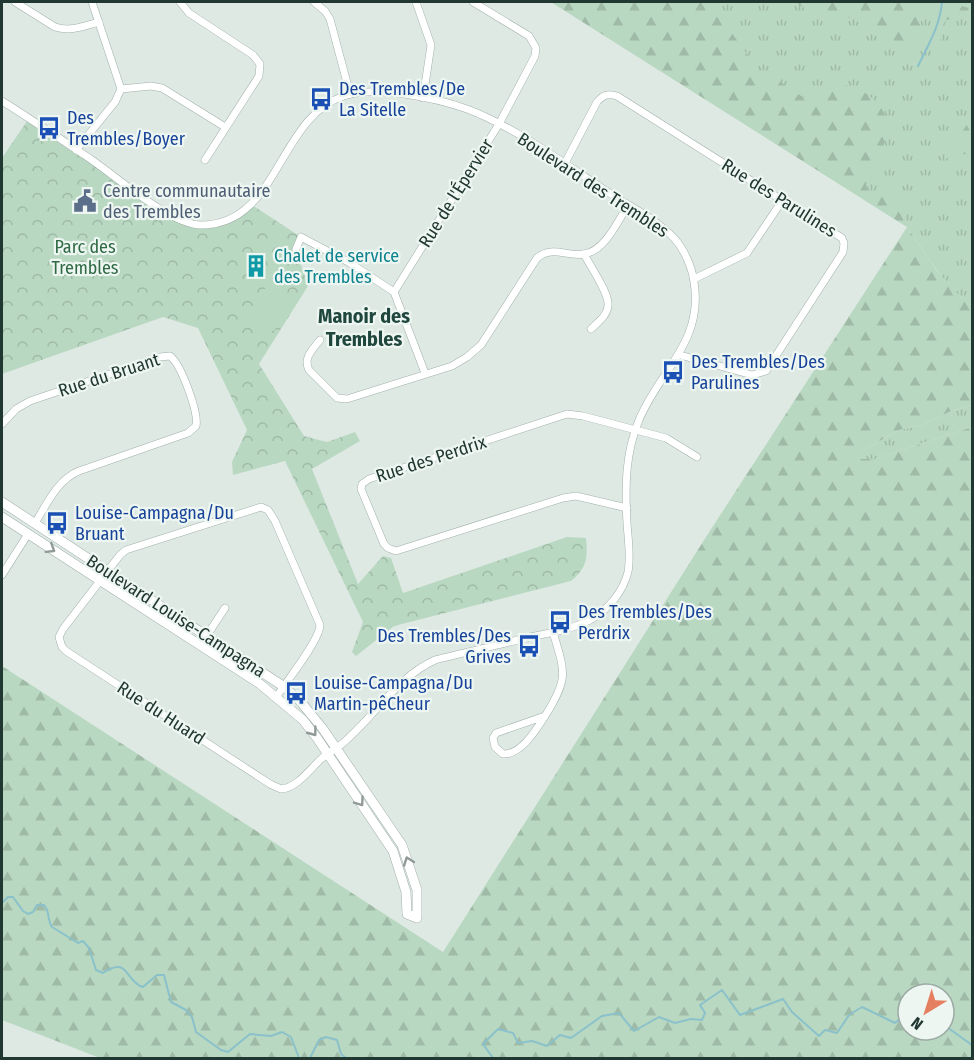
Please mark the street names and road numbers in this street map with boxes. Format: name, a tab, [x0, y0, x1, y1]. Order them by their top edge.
street label: Boulevard des Trembles	[513, 128, 673, 242]
street label: Rue de l'Épervier	[413, 133, 499, 251]
street label: Rue des Parulines	[718, 154, 841, 242]
street label: Rue du Bruant	[55, 348, 163, 402]
street label: Rue des Perdrix	[373, 431, 489, 487]
street label: Boulevard Louise-Campagna	[82, 550, 270, 682]
street label: Rue du Huard	[113, 676, 209, 750]

